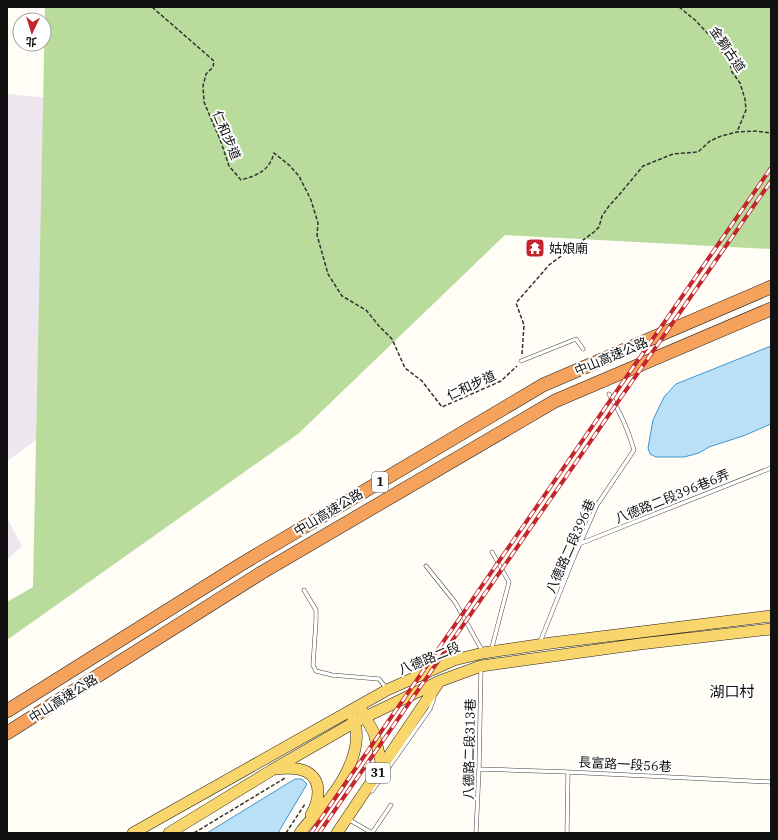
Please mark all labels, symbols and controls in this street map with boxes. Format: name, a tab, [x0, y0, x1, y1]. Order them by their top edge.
north arrow	[12, 12, 52, 52]
street label: 金獅古道	[706, 23, 749, 76]
text: 北	[25, 35, 37, 49]
street label: 仁和步道	[209, 108, 245, 162]
temple icon: 姑娘廟	[524, 237, 546, 259]
place label: 姑娘廟	[549, 240, 588, 257]
street label: 中山高速公路	[572, 333, 650, 380]
street label: 仁和步道	[444, 367, 498, 404]
street label: 八德路二段396巷6弄	[612, 466, 732, 527]
road number: 1	[372, 472, 388, 492]
street label: 中山高速公路	[290, 485, 366, 540]
street label: 八德路二段396巷	[542, 496, 599, 596]
street label: 八德路二段	[396, 638, 463, 679]
street label: 中山高速公路	[26, 671, 101, 726]
district label: 湖口村	[709, 682, 755, 701]
street label: 八德路二段313巷	[460, 698, 479, 800]
street label: 長富路一段56巷	[578, 754, 672, 775]
road number: 31	[366, 763, 390, 783]

